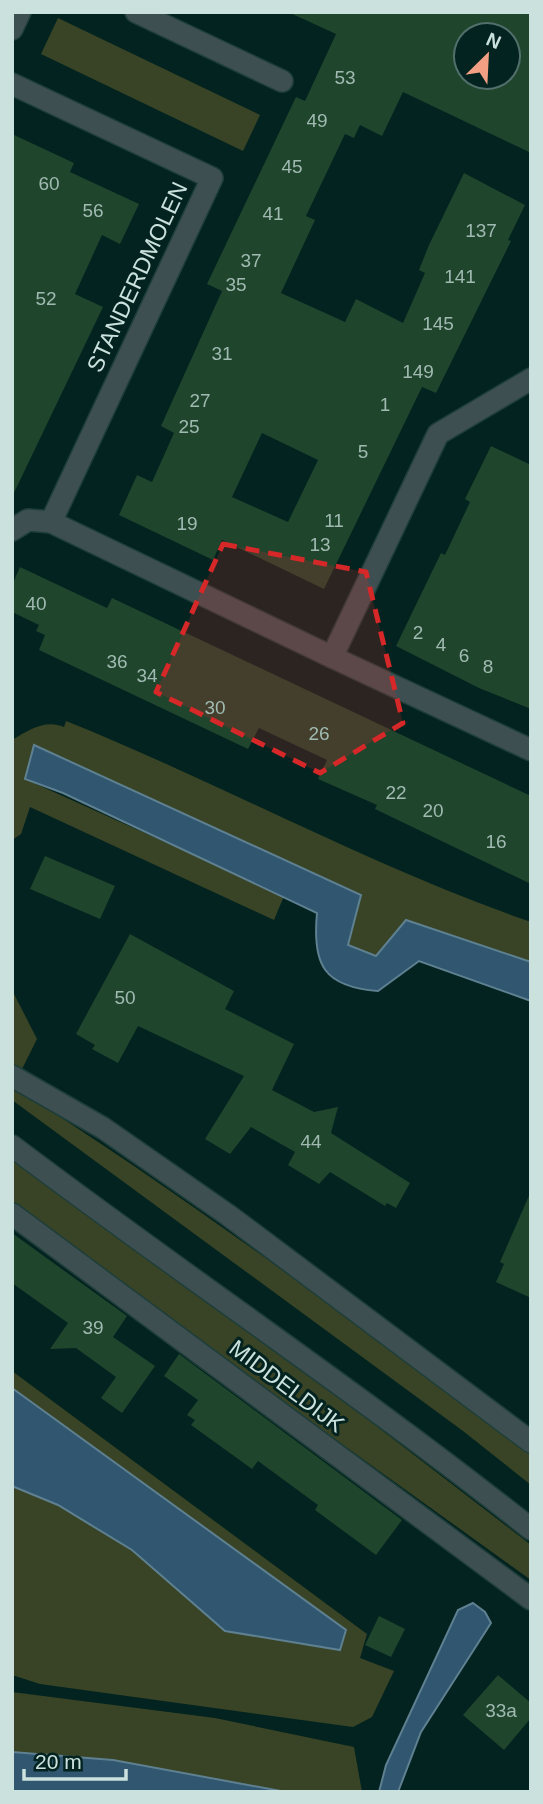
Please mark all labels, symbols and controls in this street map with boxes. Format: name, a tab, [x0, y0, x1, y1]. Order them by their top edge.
north arrow	[452, 21, 522, 91]
text: N	[483, 29, 504, 53]
house number: 53	[334, 67, 356, 88]
house number: 49	[306, 110, 328, 131]
house number: 45	[281, 156, 303, 177]
house number: 60	[38, 173, 60, 194]
street label: STANDERDMOLEN	[82, 178, 192, 376]
house number: 56	[82, 200, 104, 221]
house number: 41	[262, 203, 284, 224]
house number: 137	[465, 220, 497, 241]
house number: 37	[240, 250, 262, 271]
house number: 141	[444, 266, 476, 287]
house number: 35	[225, 274, 247, 295]
house number: 52	[35, 288, 57, 309]
house number: 145	[422, 313, 454, 334]
house number: 31	[211, 343, 233, 364]
house number: 149	[402, 361, 434, 382]
house number: 27	[189, 390, 211, 411]
house number: 1	[380, 394, 390, 415]
house number: 25	[178, 416, 200, 437]
house number: 5	[358, 441, 368, 462]
house number: 11	[324, 510, 344, 531]
house number: 19	[176, 513, 198, 534]
house number: 13	[309, 534, 331, 555]
house number: 40	[25, 593, 47, 614]
house number: 2	[413, 622, 423, 643]
house number: 4	[436, 634, 447, 655]
house number: 6	[459, 645, 469, 666]
house number: 36	[106, 651, 128, 672]
house number: 8	[483, 656, 493, 677]
house number: 34	[136, 665, 158, 686]
house number: 30	[204, 697, 226, 718]
house number: 26	[308, 723, 330, 744]
house number: 22	[385, 782, 407, 803]
house number: 20	[422, 800, 444, 821]
house number: 16	[485, 831, 507, 852]
house number: 50	[114, 987, 136, 1008]
house number: 44	[300, 1131, 322, 1152]
house number: 39	[82, 1317, 104, 1338]
street label: MIDDELDIJK	[225, 1334, 350, 1438]
house number: 33a	[485, 1700, 517, 1721]
scale bar	[24, 1738, 126, 1782]
text: 20 m	[35, 1750, 82, 1773]

